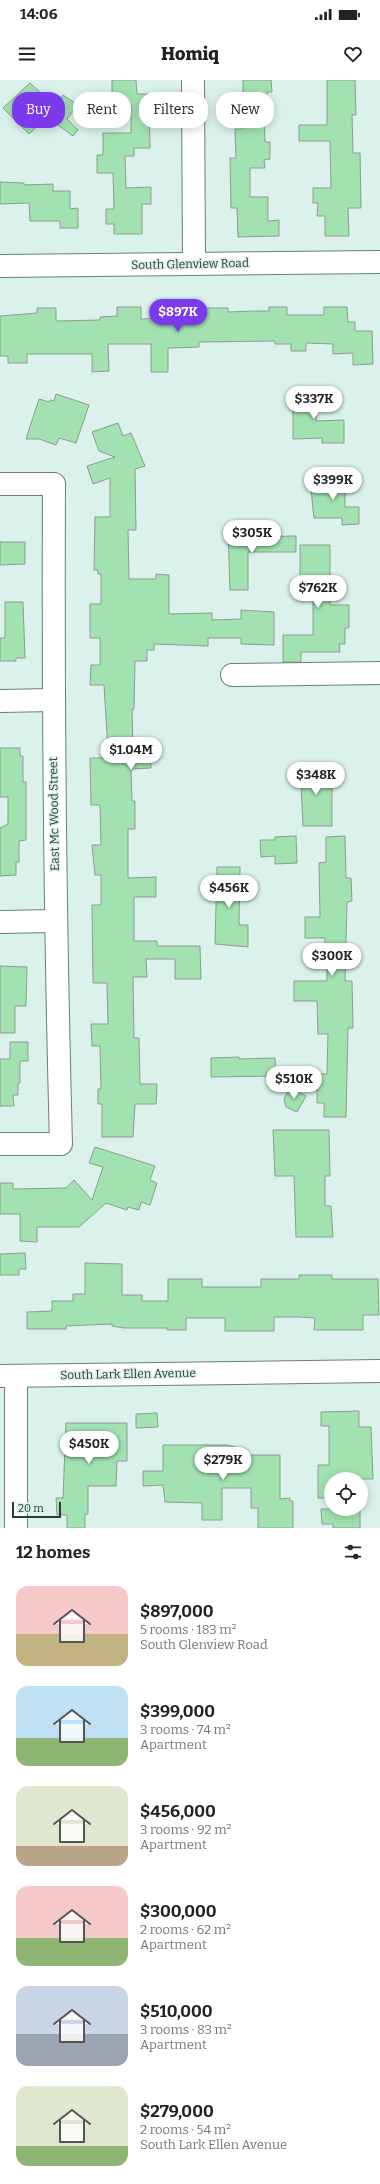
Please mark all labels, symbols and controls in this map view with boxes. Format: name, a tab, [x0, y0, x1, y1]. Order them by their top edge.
text: 14:06	[20, 5, 58, 23]
icon: menu	[16, 43, 38, 65]
text: Homiq	[161, 43, 219, 65]
icon: heart	[342, 43, 364, 65]
chip: Buy	[12, 92, 65, 128]
chip: Rent	[73, 92, 131, 128]
chip: Filters	[139, 92, 208, 128]
chip: New	[216, 92, 274, 128]
street label: South Glenview Road	[131, 256, 249, 272]
pin: $897K	[150, 299, 206, 333]
text: $897K	[158, 304, 198, 319]
pin: $337K	[286, 386, 342, 420]
text: $337K	[295, 391, 333, 406]
pin: $399K	[305, 467, 361, 501]
text: $399K	[313, 472, 353, 487]
pin: $305K	[224, 520, 280, 554]
text: $305K	[232, 525, 272, 540]
pin: $762K	[290, 575, 346, 609]
text: $762K	[299, 580, 337, 595]
pin: $1.04M	[98, 737, 164, 771]
text: $1.04M	[109, 742, 153, 757]
street label: East Mc Wood Street	[46, 756, 62, 871]
pin: $348K	[288, 762, 344, 796]
text: $348K	[296, 767, 336, 782]
pin: $456K	[201, 875, 257, 909]
text: $456K	[209, 880, 249, 895]
pin: $300K	[304, 943, 360, 977]
text: $300K	[311, 948, 353, 963]
pin: $510K	[266, 1066, 322, 1100]
text: $510K	[275, 1071, 313, 1086]
street label: South Lark Ellen Avenue	[60, 1366, 196, 1382]
pin: $450K	[61, 1431, 117, 1465]
text: $450K	[69, 1436, 109, 1451]
pin: $279K	[195, 1447, 251, 1481]
text: $279K	[203, 1452, 243, 1467]
map controls	[324, 1472, 368, 1516]
button: locate	[324, 1472, 368, 1516]
scale bar	[12, 1500, 61, 1519]
text: 20 m	[18, 1502, 44, 1515]
icon: filters	[342, 1541, 364, 1563]
text: 12 homes	[16, 1542, 90, 1563]
text: $897,000	[140, 1601, 214, 1622]
icon: home	[48, 1602, 96, 1650]
text: 5 rooms · 183 m²	[140, 1622, 236, 1637]
text: South Glenview Road	[140, 1637, 268, 1652]
text: $399,000	[140, 1701, 215, 1722]
icon: home	[48, 1702, 96, 1750]
text: 3 rooms · 74 m²	[140, 1722, 231, 1737]
text: Apartment	[140, 1737, 207, 1752]
text: $456,000	[140, 1801, 216, 1822]
icon: home	[48, 1802, 96, 1850]
text: 3 rooms · 92 m²	[140, 1822, 231, 1837]
text: Apartment	[140, 1837, 207, 1852]
text: $300,000	[140, 1901, 217, 1922]
icon: home	[48, 1902, 96, 1950]
text: 2 rooms · 62 m²	[140, 1922, 231, 1937]
text: Apartment	[140, 1937, 207, 1952]
text: $510,000	[140, 2001, 213, 2022]
icon: home	[48, 2002, 96, 2050]
text: 3 rooms · 83 m²	[140, 2022, 232, 2037]
text: Apartment	[140, 2037, 207, 2052]
text: $279,000	[140, 2101, 214, 2122]
icon: home	[48, 2102, 96, 2150]
text: 2 rooms · 54 m²	[140, 2122, 231, 2137]
text: South Lark Ellen Avenue	[140, 2137, 287, 2152]

